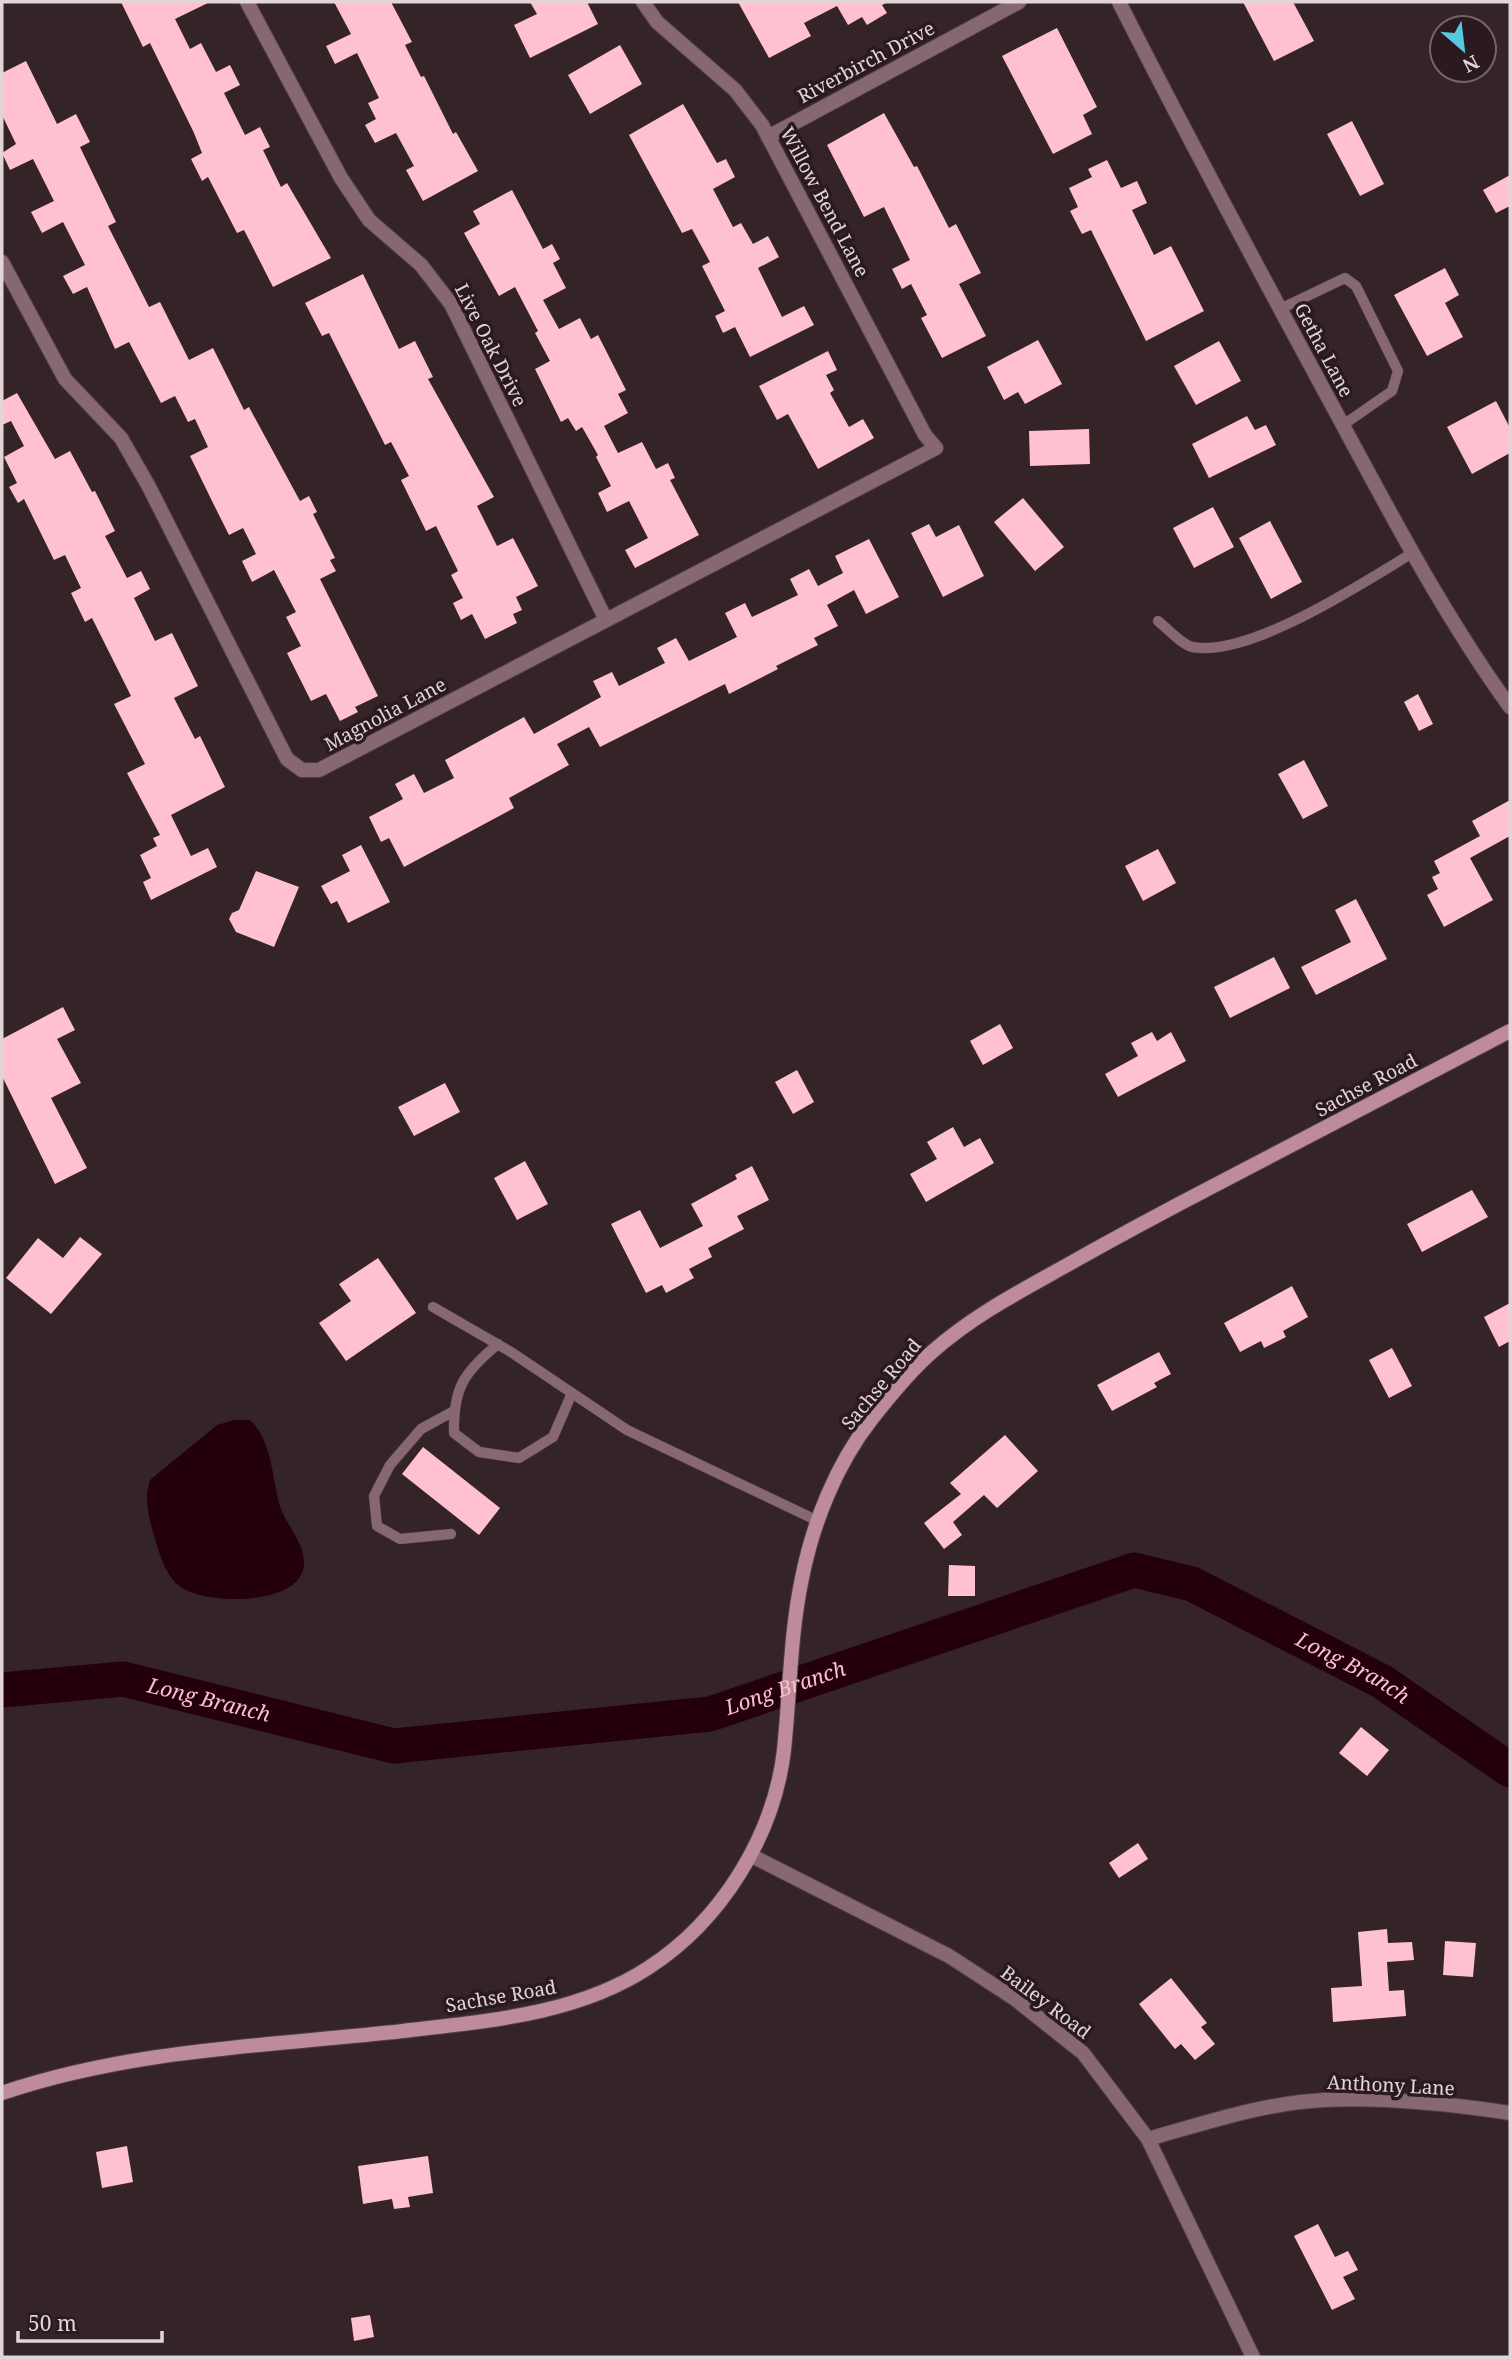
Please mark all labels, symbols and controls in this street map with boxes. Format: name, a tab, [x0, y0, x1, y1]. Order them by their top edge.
north arrow	[1428, 14, 1498, 84]
street label: Riverbirch Drive	[793, 15, 939, 109]
text: N	[1458, 49, 1484, 79]
street label: Willow Bend Lane	[774, 122, 876, 282]
street label: Live Oak Drive	[449, 279, 533, 411]
street label: Getha Lane	[1288, 298, 1360, 402]
street label: Magnolia Lane	[320, 671, 450, 757]
street label: Sachse Road	[1310, 1047, 1422, 1123]
street label: Sachse Road	[835, 1333, 927, 1435]
water label: Long Branch	[1291, 1624, 1416, 1710]
water label: Long Branch	[720, 1654, 850, 1721]
water label: Long Branch	[144, 1670, 274, 1728]
street label: Bailey Road	[996, 1960, 1097, 2045]
street label: Sachse Road	[444, 1973, 559, 2019]
street label: Anthony Lane	[1326, 2069, 1456, 2101]
scale bar	[18, 2300, 161, 2344]
text: 50 m	[28, 2309, 77, 2337]

